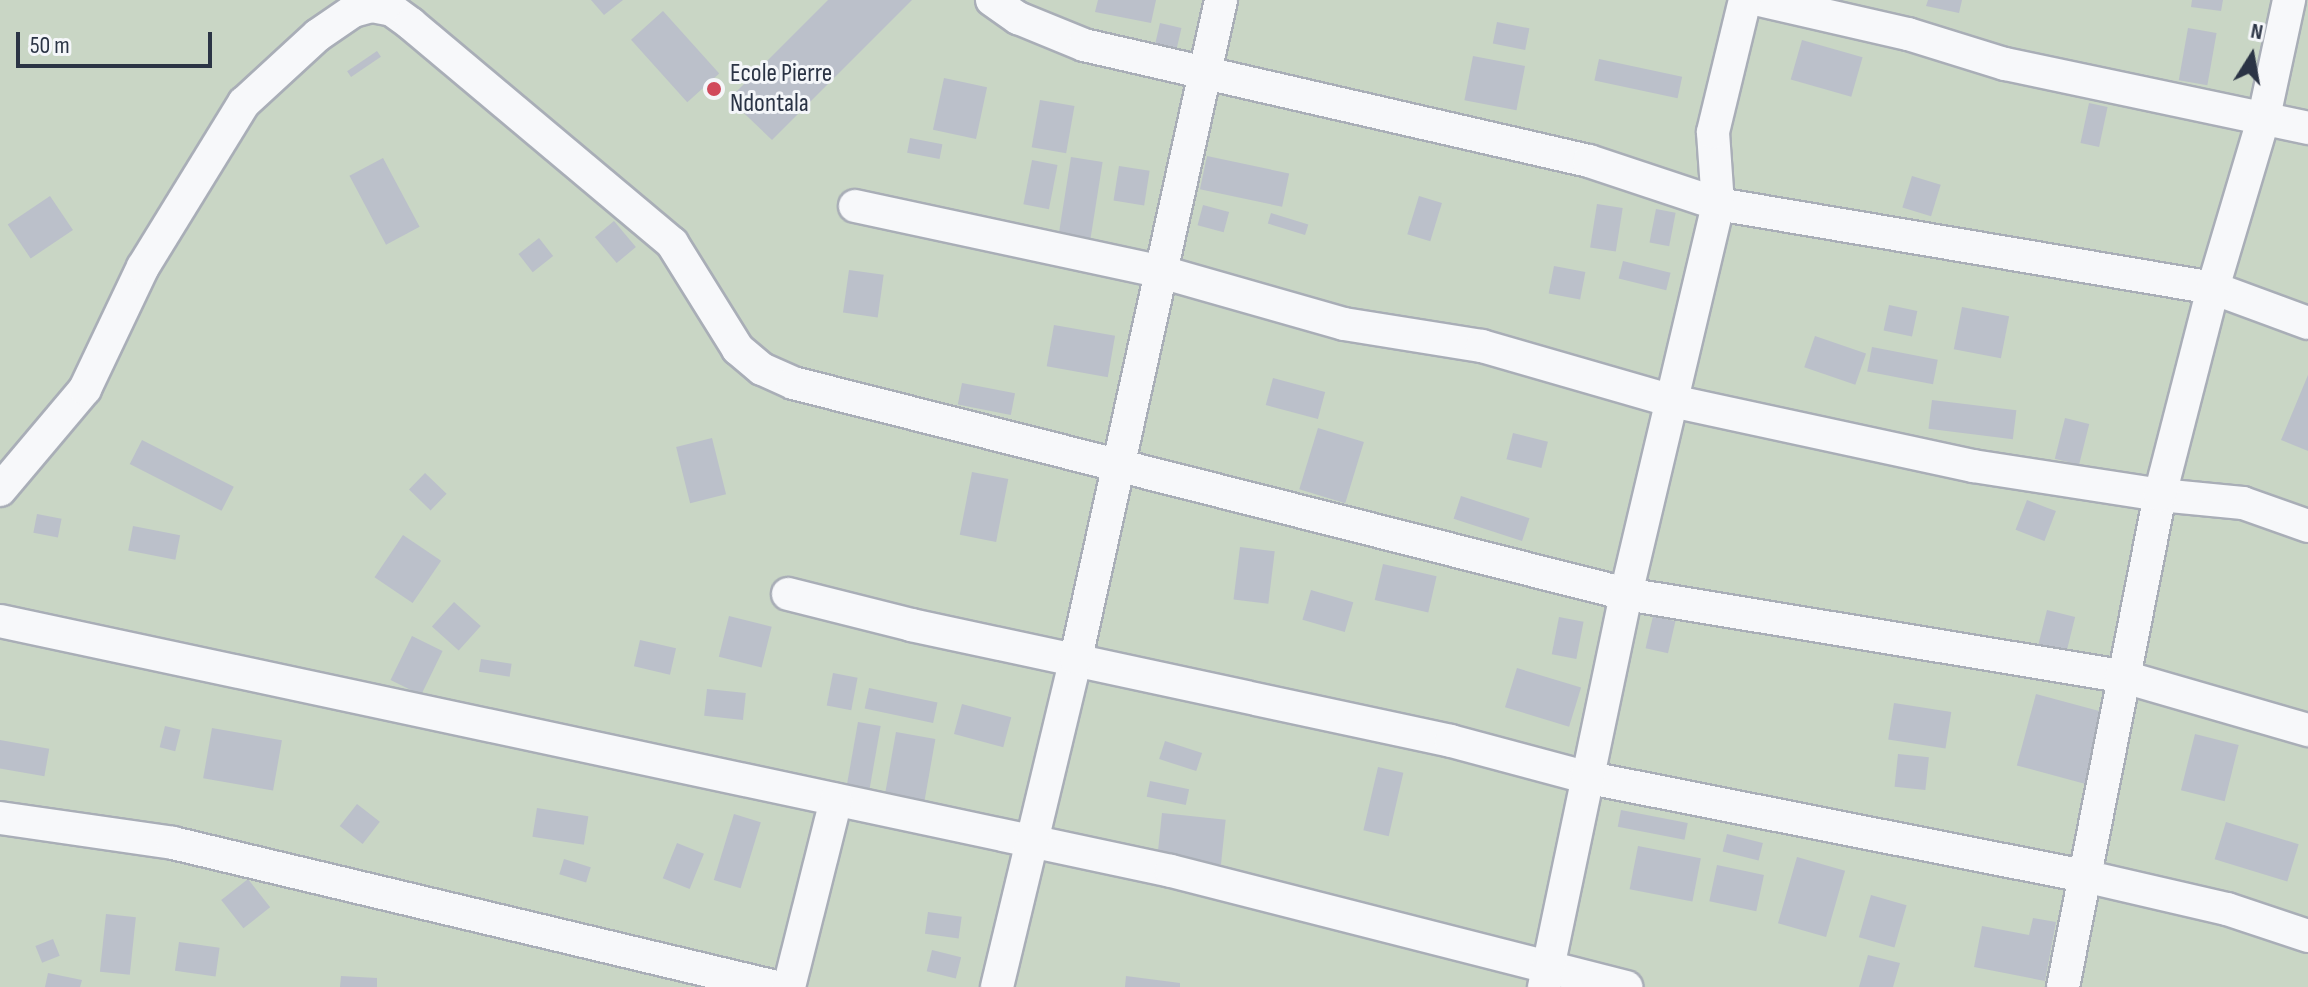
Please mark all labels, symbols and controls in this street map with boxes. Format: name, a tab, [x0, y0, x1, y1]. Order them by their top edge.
scale bar	[20, 16, 216, 66]
north arrow	[2212, 16, 2292, 96]
text: N	[2248, 18, 2265, 46]
text: 50 m	[30, 31, 70, 60]
place label: Ecole Pierre Ndontala	[730, 58, 832, 120]
marker: Ecole Pierre Ndontala	[705, 80, 723, 98]

